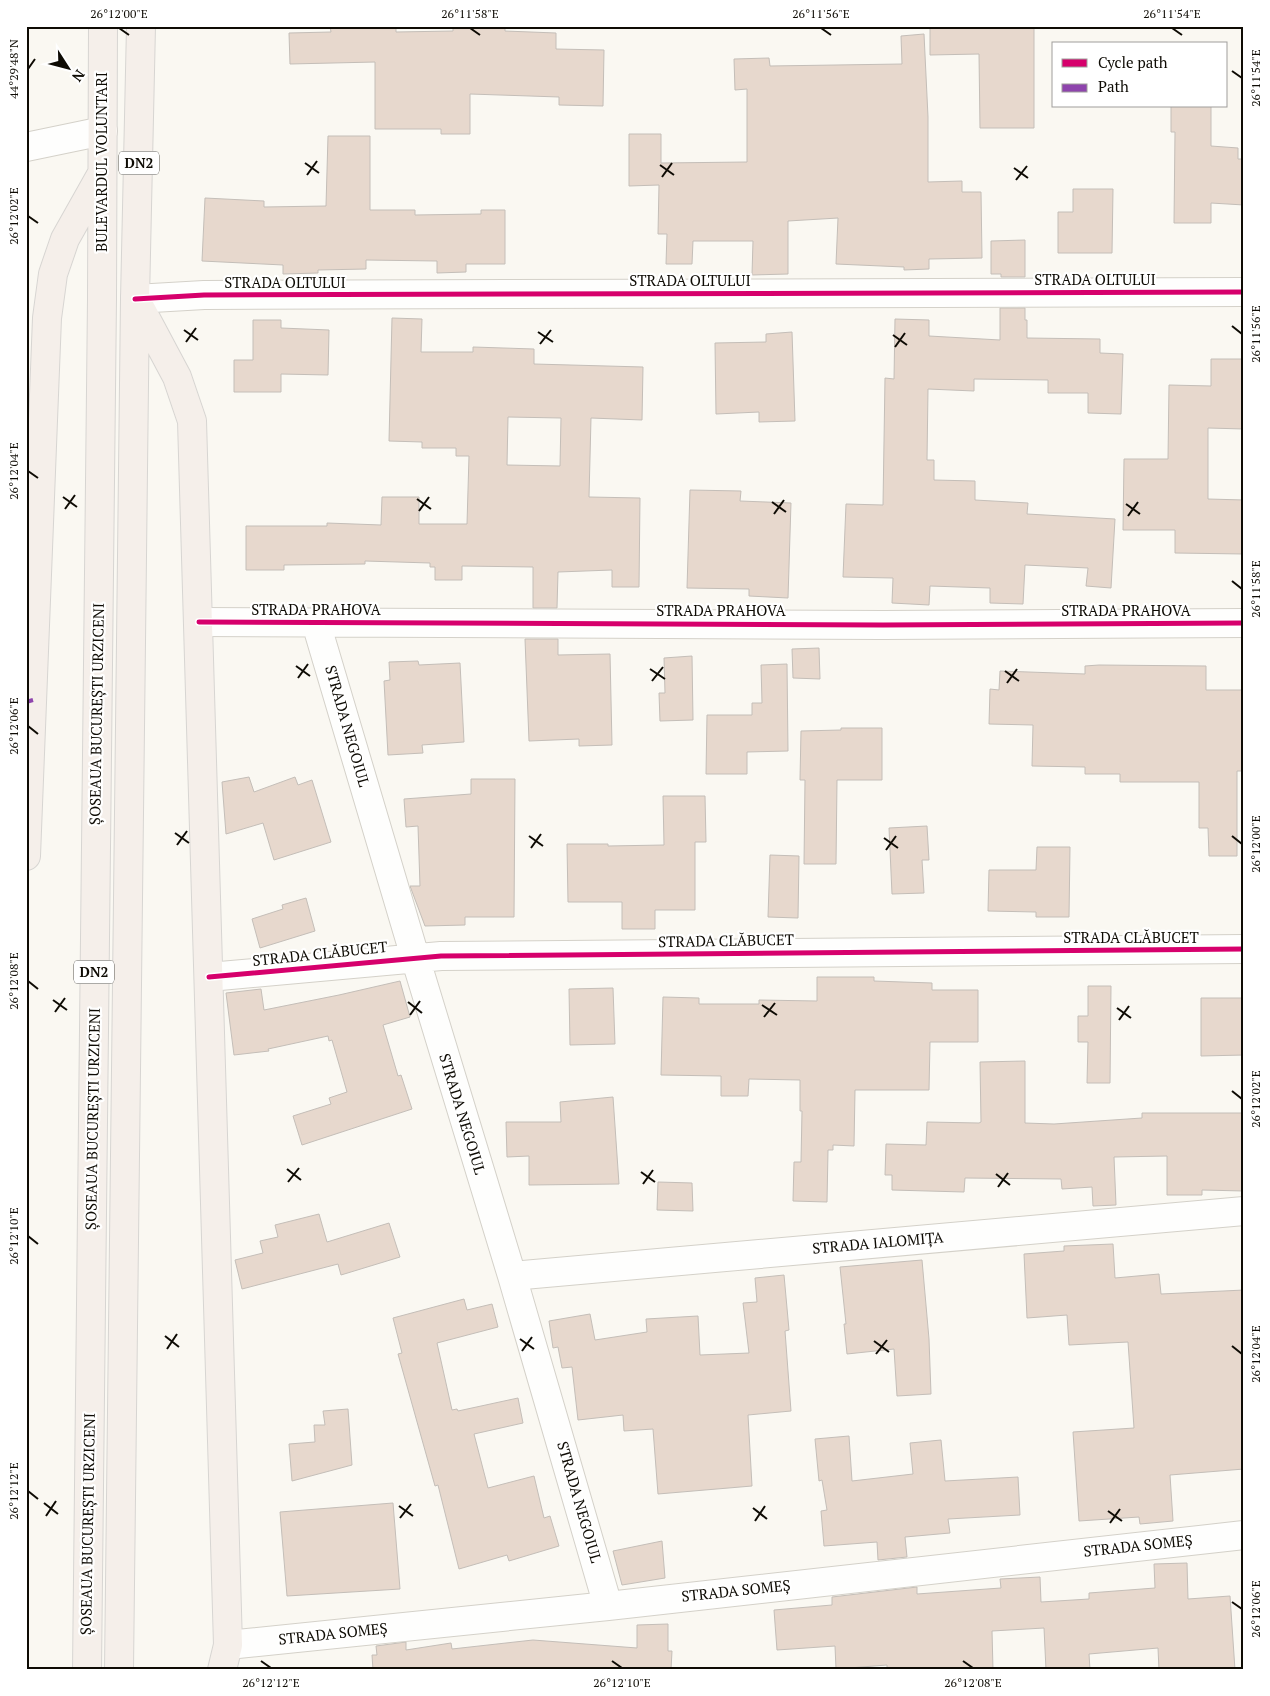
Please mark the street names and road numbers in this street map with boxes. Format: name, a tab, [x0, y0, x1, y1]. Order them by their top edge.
street label: BULEVARDUL VOLUNTARI	[91, 72, 111, 252]
road number: DN2	[119, 152, 159, 174]
street label: STRADA OLTULUI	[1034, 269, 1156, 289]
street label: STRADA OLTULUI	[629, 270, 751, 290]
street label: STRADA OLTULUI	[224, 272, 346, 292]
street label: STRADA PRAHOVA	[251, 599, 382, 619]
street label: STRADA PRAHOVA	[656, 600, 787, 620]
street label: STRADA PRAHOVA	[1061, 600, 1192, 620]
street label: ȘOSEAUA BUCUREȘTI URZICENI	[84, 603, 109, 825]
street label: STRADA NEGOIUL	[321, 663, 375, 789]
street label: STRADA CLĂBUCET	[1063, 927, 1199, 947]
street label: STRADA CLĂBUCET	[658, 929, 794, 951]
street label: STRADA CLĂBUCET	[251, 936, 388, 970]
road number: DN2	[74, 960, 114, 984]
street label: ȘOSEAUA BUCUREȘTI URZICENI	[80, 1008, 105, 1230]
street label: STRADA NEGOIUL	[435, 1051, 491, 1177]
street label: STRADA IALOMIȚA	[811, 1226, 945, 1259]
street label: ȘOSEAUA BUCUREȘTI URZICENI	[75, 1413, 100, 1635]
street label: STRADA NEGOIUL	[553, 1439, 607, 1565]
street label: STRADA SOMEȘ	[1082, 1529, 1193, 1562]
street label: STRADA SOMEȘ	[680, 1574, 791, 1607]
street label: STRADA SOMEȘ	[277, 1617, 388, 1650]

